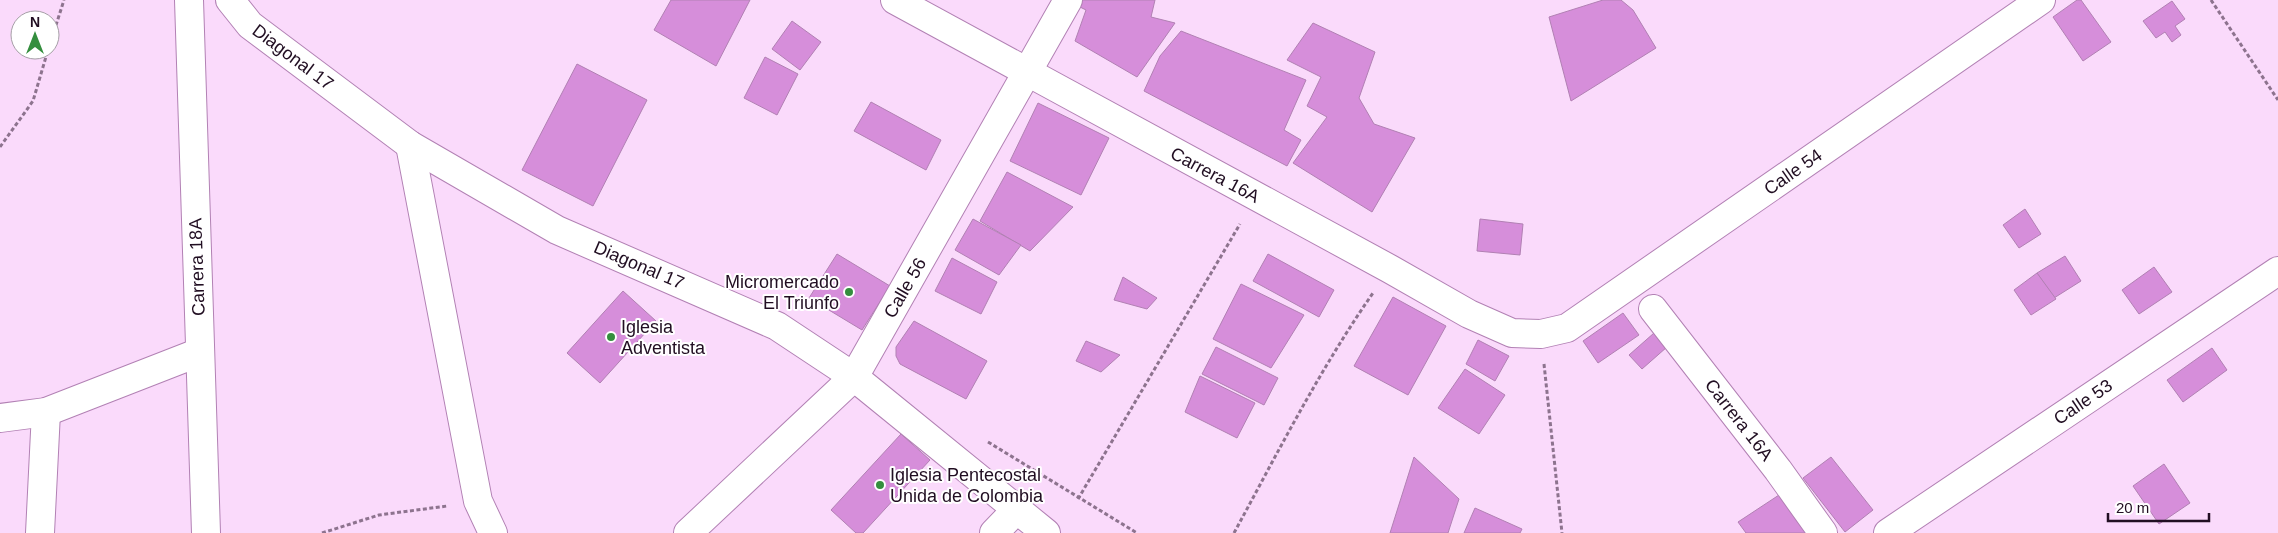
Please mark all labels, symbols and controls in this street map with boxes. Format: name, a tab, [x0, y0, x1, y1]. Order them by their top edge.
north arrow	[10, 10, 60, 60]
text: N	[30, 14, 40, 30]
street label: Diagonal 17	[249, 20, 337, 94]
street label: Carrera 16A	[1167, 143, 1263, 207]
street label: Calle 54	[1760, 145, 1826, 199]
street label: Carrera 18A	[185, 218, 209, 316]
street label: Diagonal 17	[591, 237, 687, 293]
street label: Calle 56	[880, 254, 930, 322]
place label: Micromercado El Triunfo	[725, 272, 839, 313]
marker: Micromercado El Triunfo	[843, 286, 855, 298]
place label: Iglesia Adventista	[621, 317, 706, 358]
marker: Iglesia Adventista	[605, 331, 617, 343]
street label: Carrera 16A	[1701, 375, 1777, 465]
street label: Calle 53	[2050, 375, 2116, 429]
place label: Iglesia Pentecostal Unida de Colombia	[890, 465, 1044, 506]
marker: Iglesia Pentecostal Unida de Colombia	[874, 479, 886, 491]
scale bar	[2108, 490, 2209, 522]
text: 20 m	[2116, 499, 2149, 516]

